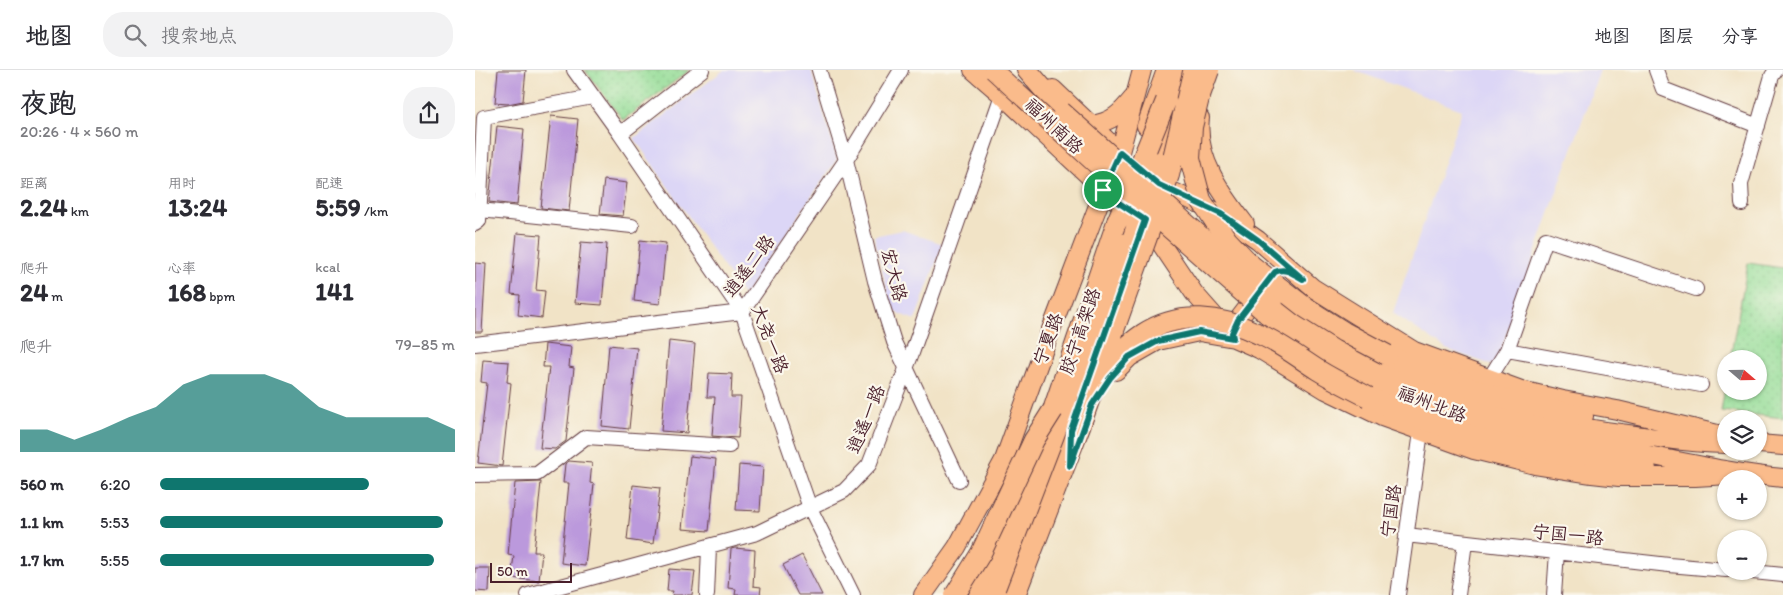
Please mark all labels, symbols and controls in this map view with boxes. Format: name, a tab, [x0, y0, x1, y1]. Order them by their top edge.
search box	[103, 12, 453, 57]
text: 地图	[25, 21, 73, 50]
icon: search	[121, 21, 149, 49]
text: 搜索地点	[161, 24, 237, 47]
text: 地图	[1594, 25, 1630, 47]
text: 图层	[1658, 25, 1694, 47]
text: 分享	[1722, 25, 1758, 47]
text: 夜跑	[20, 86, 76, 120]
button: share	[403, 87, 455, 139]
street label: 福州南路	[1020, 93, 1088, 159]
text: 20:26 · 4 × 560 m	[20, 122, 139, 141]
pin	[1082, 169, 1124, 211]
text: 距离	[20, 175, 48, 192]
text: 用时	[168, 175, 196, 192]
text: 配速	[315, 175, 343, 192]
icon: arrive	[1089, 176, 1117, 204]
text: 2.24	[20, 192, 67, 222]
text: 13:24	[168, 192, 227, 222]
text: 5:59	[315, 192, 361, 222]
text: km	[67, 203, 89, 220]
text: /km	[361, 203, 388, 220]
street label: 逍遥二路	[719, 231, 779, 301]
street label: 宏大路	[876, 246, 912, 304]
text: kcal	[315, 259, 340, 276]
text: 爬升	[20, 260, 48, 277]
text: 心率	[168, 260, 196, 277]
text: 141	[315, 276, 354, 306]
text: 24	[20, 277, 48, 307]
text: 168	[168, 277, 206, 307]
street label: 胶宁高架路	[1055, 285, 1105, 377]
text: m	[48, 288, 63, 305]
text: bpm	[206, 288, 235, 305]
street label: 大尧一路	[747, 301, 793, 377]
street label: 宁夏路	[1028, 310, 1068, 368]
text: 79–85 m	[396, 335, 455, 354]
text: 爬升	[20, 337, 52, 356]
north arrow	[1717, 350, 1767, 400]
map controls	[1717, 350, 1767, 580]
street label: 福州北路	[1394, 381, 1470, 427]
street label: 逍遥一路	[842, 382, 890, 456]
button: layers	[1717, 410, 1767, 460]
button: +	[1717, 470, 1767, 520]
text: 560 m	[20, 475, 64, 494]
text: 6:20	[100, 475, 131, 494]
street label: 宁国路	[1376, 483, 1406, 539]
text: 1.1 km	[20, 513, 64, 532]
text: 5:53	[100, 513, 129, 532]
street label: 宁国一路	[1531, 520, 1605, 550]
button: −	[1717, 530, 1767, 580]
text: 1.7 km	[20, 551, 64, 570]
text: 5:55	[100, 551, 129, 570]
scale bar	[490, 560, 573, 583]
text: 50 m	[497, 563, 528, 580]

